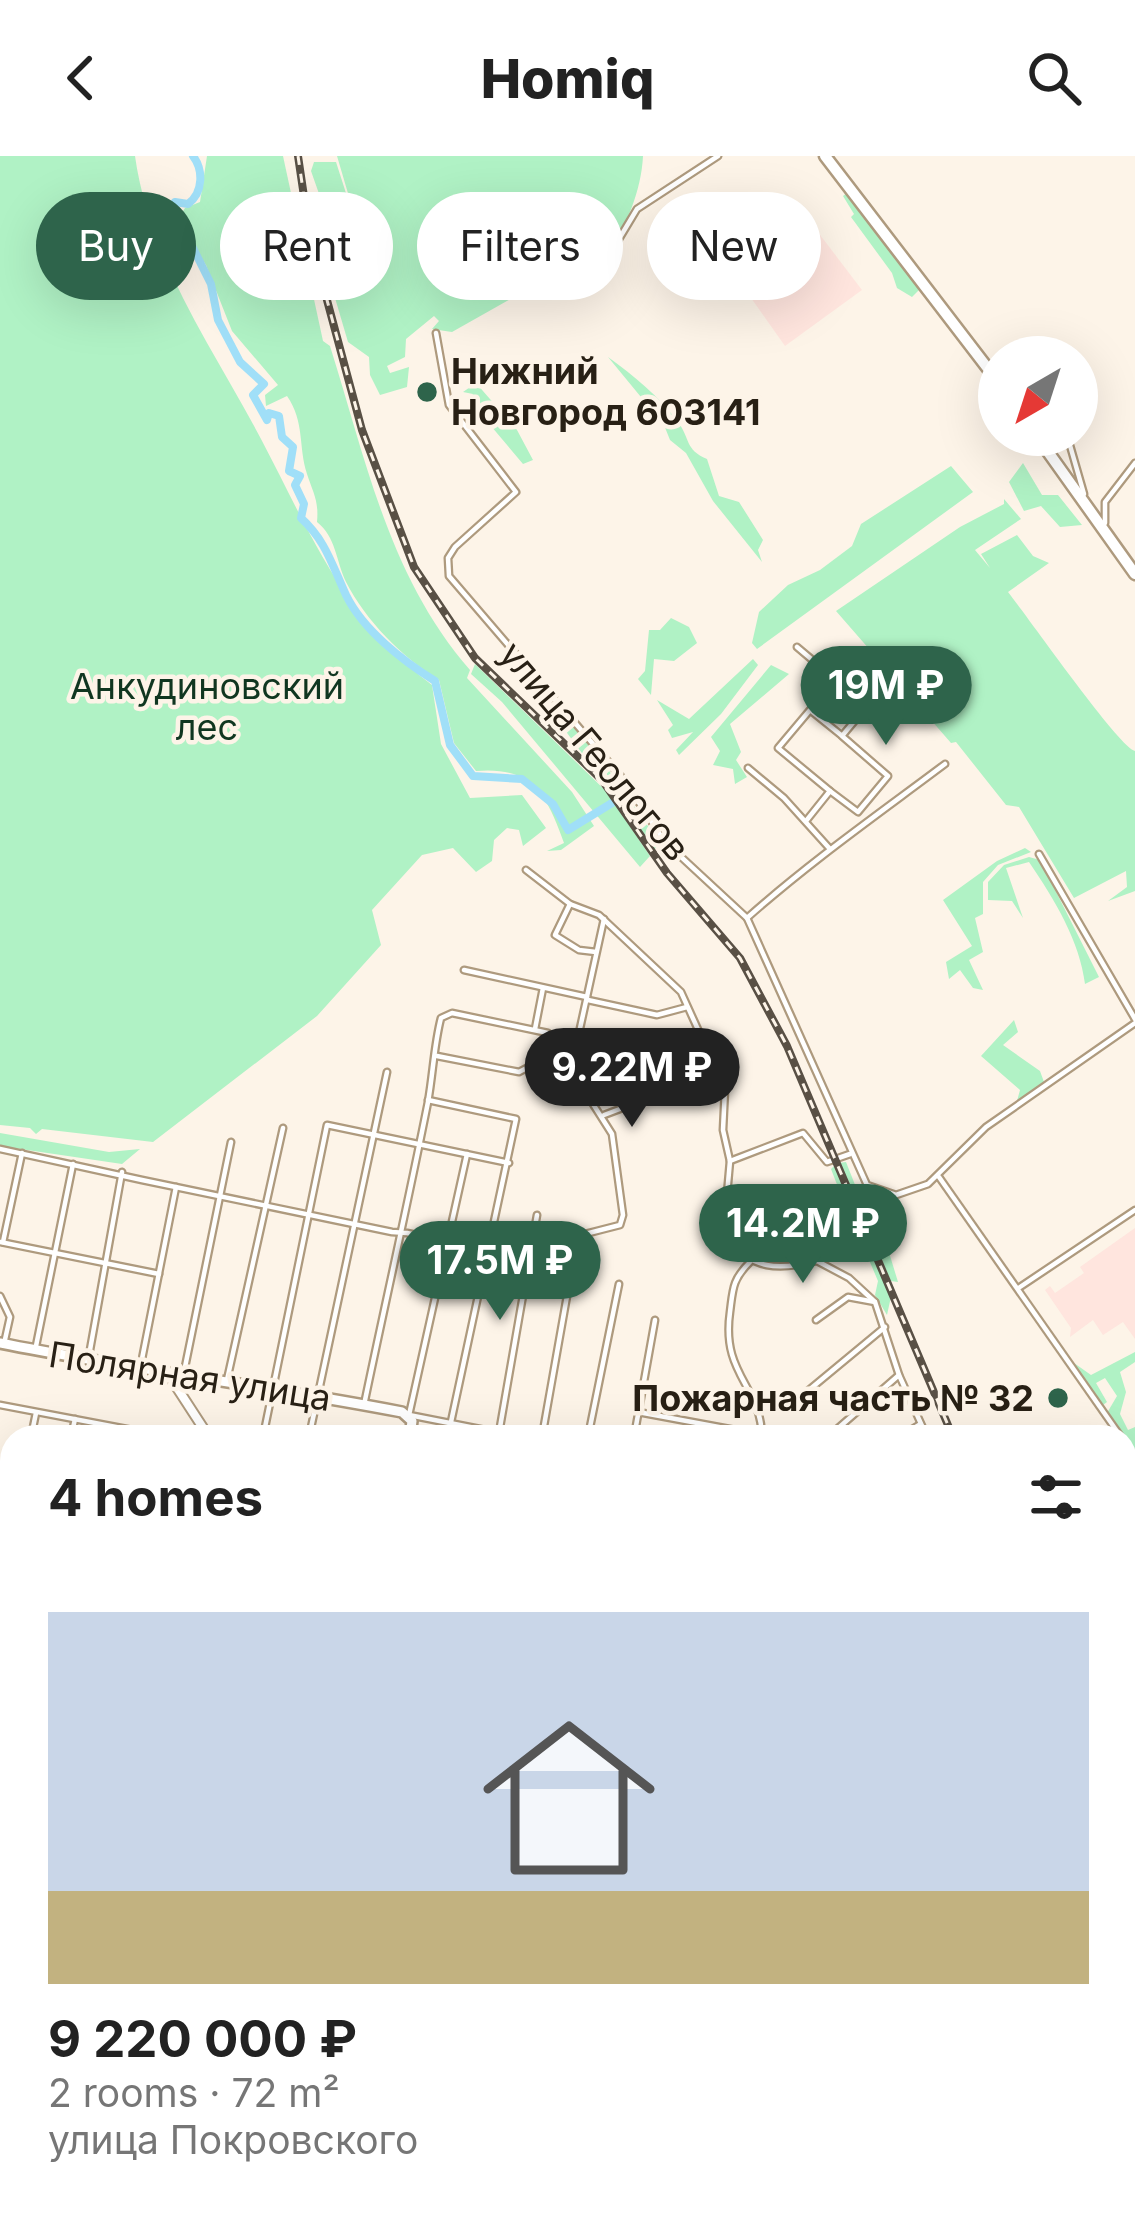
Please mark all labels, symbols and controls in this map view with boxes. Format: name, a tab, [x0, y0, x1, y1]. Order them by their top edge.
icon: back	[48, 45, 114, 111]
icon: search	[1021, 45, 1087, 111]
text: Homiq	[481, 46, 654, 111]
chip: Buy	[36, 192, 196, 300]
chip: Rent	[220, 192, 393, 300]
chip: Filters	[417, 192, 623, 300]
chip: New	[647, 192, 821, 300]
north arrow	[978, 336, 1098, 456]
map controls	[978, 336, 1098, 456]
place label: Нижний Новгород 603141	[451, 349, 760, 434]
marker: Нижний Новгород 603141	[414, 379, 440, 405]
street label: улица Геологов	[491, 633, 699, 869]
pin: 19M ₽	[802, 646, 970, 748]
text: 19M ₽	[828, 661, 944, 708]
park label: Анкудиновский лес	[70, 664, 344, 749]
pin: 9.22M ₽	[521, 1028, 743, 1130]
text: 9.22M ₽	[552, 1043, 712, 1090]
pin: 14.2M ₽	[692, 1184, 914, 1286]
text: 14.2M ₽	[726, 1199, 880, 1246]
pin: 17.5M ₽	[389, 1221, 611, 1323]
text: 17.5M ₽	[427, 1236, 573, 1283]
street label: Полярная улица	[46, 1332, 334, 1420]
place label: Пожарная часть № 32	[632, 1376, 1034, 1420]
marker: Пожарная часть № 32	[1045, 1385, 1071, 1411]
icon: filters	[1023, 1464, 1089, 1530]
text: 4 homes	[48, 1467, 263, 1528]
icon: home	[461, 1690, 677, 1906]
text: 9 220 000 ₽	[48, 2008, 357, 2069]
text: 2 rooms · 72 m²	[48, 2069, 340, 2116]
text: улица Покровского	[48, 2116, 418, 2163]

